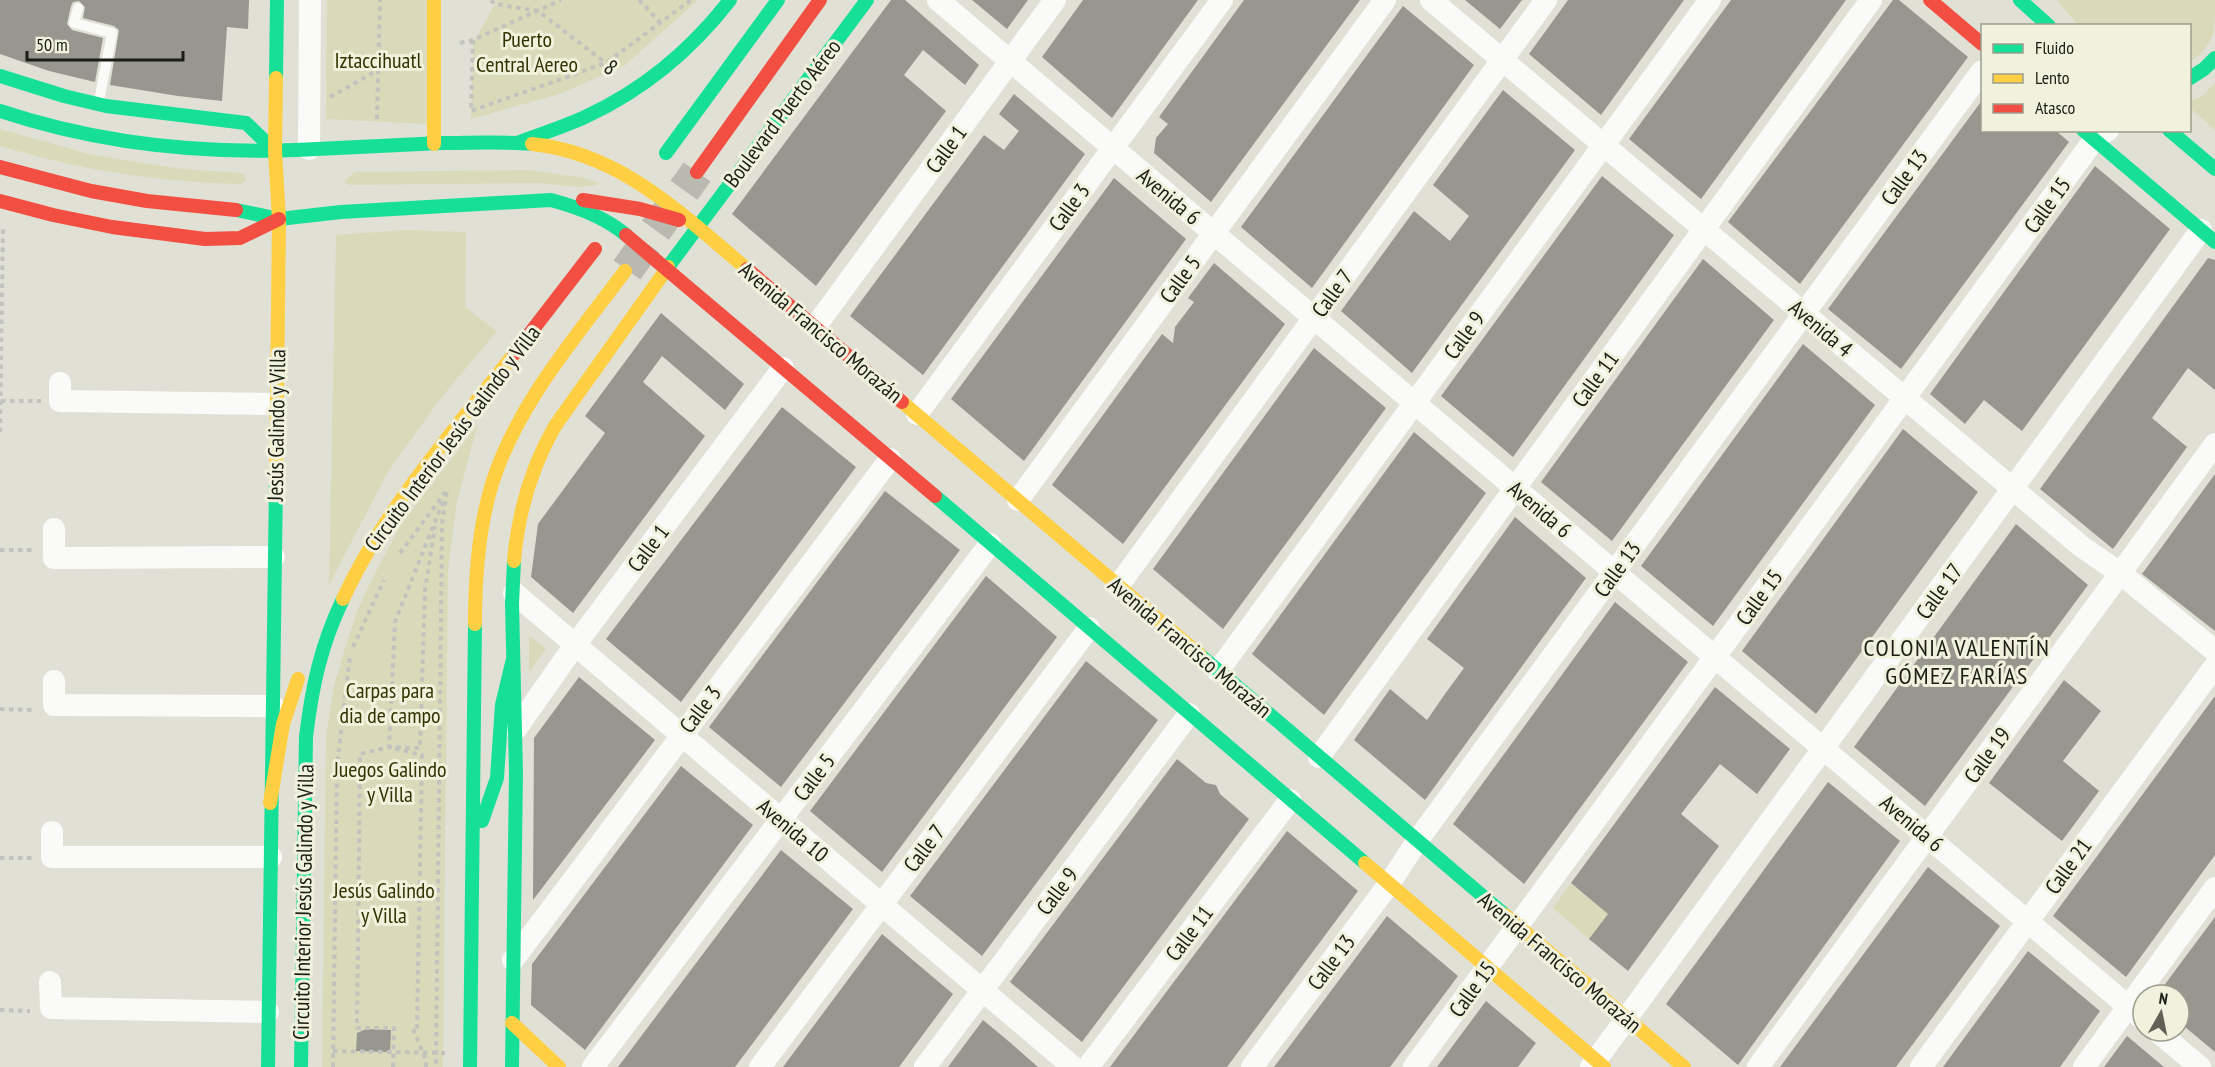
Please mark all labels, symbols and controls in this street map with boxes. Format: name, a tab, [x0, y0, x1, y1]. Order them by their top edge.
scale bar	[27, 24, 183, 62]
legend	[1981, 24, 2191, 132]
park label: Puerto Central Aereo	[476, 25, 578, 78]
text: 50 m	[36, 33, 68, 56]
street label: Boulevard Puerto Aéreo	[717, 33, 847, 193]
text: Fluido	[2035, 36, 2074, 59]
park label: Iztaccihuatl	[334, 46, 422, 74]
street label: 8	[598, 53, 624, 81]
text: Lento	[2035, 66, 2070, 89]
text: Atasco	[2035, 96, 2076, 119]
street label: Calle 1	[919, 120, 973, 178]
street label: Calle 13	[1874, 144, 1934, 210]
street label: Avenida 6	[1131, 161, 1207, 231]
street label: Calle 15	[2017, 172, 2077, 238]
street label: Calle 3	[1042, 178, 1096, 236]
street label: Calle 5	[1153, 250, 1207, 308]
street label: Avenida Francisco Morazán	[734, 255, 908, 409]
street label: Calle 7	[1305, 264, 1359, 322]
street label: Avenida 4	[1783, 293, 1859, 363]
street label: Calle 9	[1437, 306, 1491, 364]
street label: Circuito Interior Jesús Galindo y Villa	[358, 319, 546, 557]
street label: Calle 11	[1565, 346, 1625, 412]
street label: Jesús Galindo y Villa	[261, 349, 291, 502]
street label: Avenida 6	[1502, 474, 1578, 544]
street label: Calle 1	[621, 519, 675, 577]
street label: Calle 13	[1587, 536, 1647, 602]
street label: Calle 17	[1909, 558, 1969, 624]
street label: Calle 15	[1729, 564, 1789, 630]
street label: Avenida Francisco Morazán	[1103, 570, 1277, 724]
district label: COLONIA VALENTÍN GÓMEZ FARÍAS	[1864, 632, 2050, 691]
park label: Carpas para dia de campo	[339, 676, 441, 729]
street label: Calle 3	[673, 680, 727, 738]
street label: Calle 19	[1957, 722, 2017, 788]
street label: Calle 5	[787, 748, 841, 806]
park label: Juegos Galindo y Villa	[332, 755, 447, 808]
street label: Circuito Interior Jesús Galindo y Villa	[287, 764, 319, 1040]
street label: Avenida 6	[1874, 788, 1950, 858]
street label: Avenida 10	[752, 792, 834, 868]
street label: Calle 7	[897, 819, 951, 877]
street label: Calle 21	[2038, 833, 2098, 899]
street label: Calle 9	[1030, 862, 1084, 920]
park label: Jesús Galindo y Villa	[332, 876, 435, 929]
street label: Avenida Francisco Morazán	[1473, 885, 1647, 1039]
street label: Calle 11	[1159, 900, 1219, 966]
street label: Calle 13	[1301, 929, 1361, 995]
street label: Calle 15	[1442, 956, 1502, 1022]
north arrow	[2131, 983, 2191, 1043]
text: N	[2158, 988, 2169, 1009]

